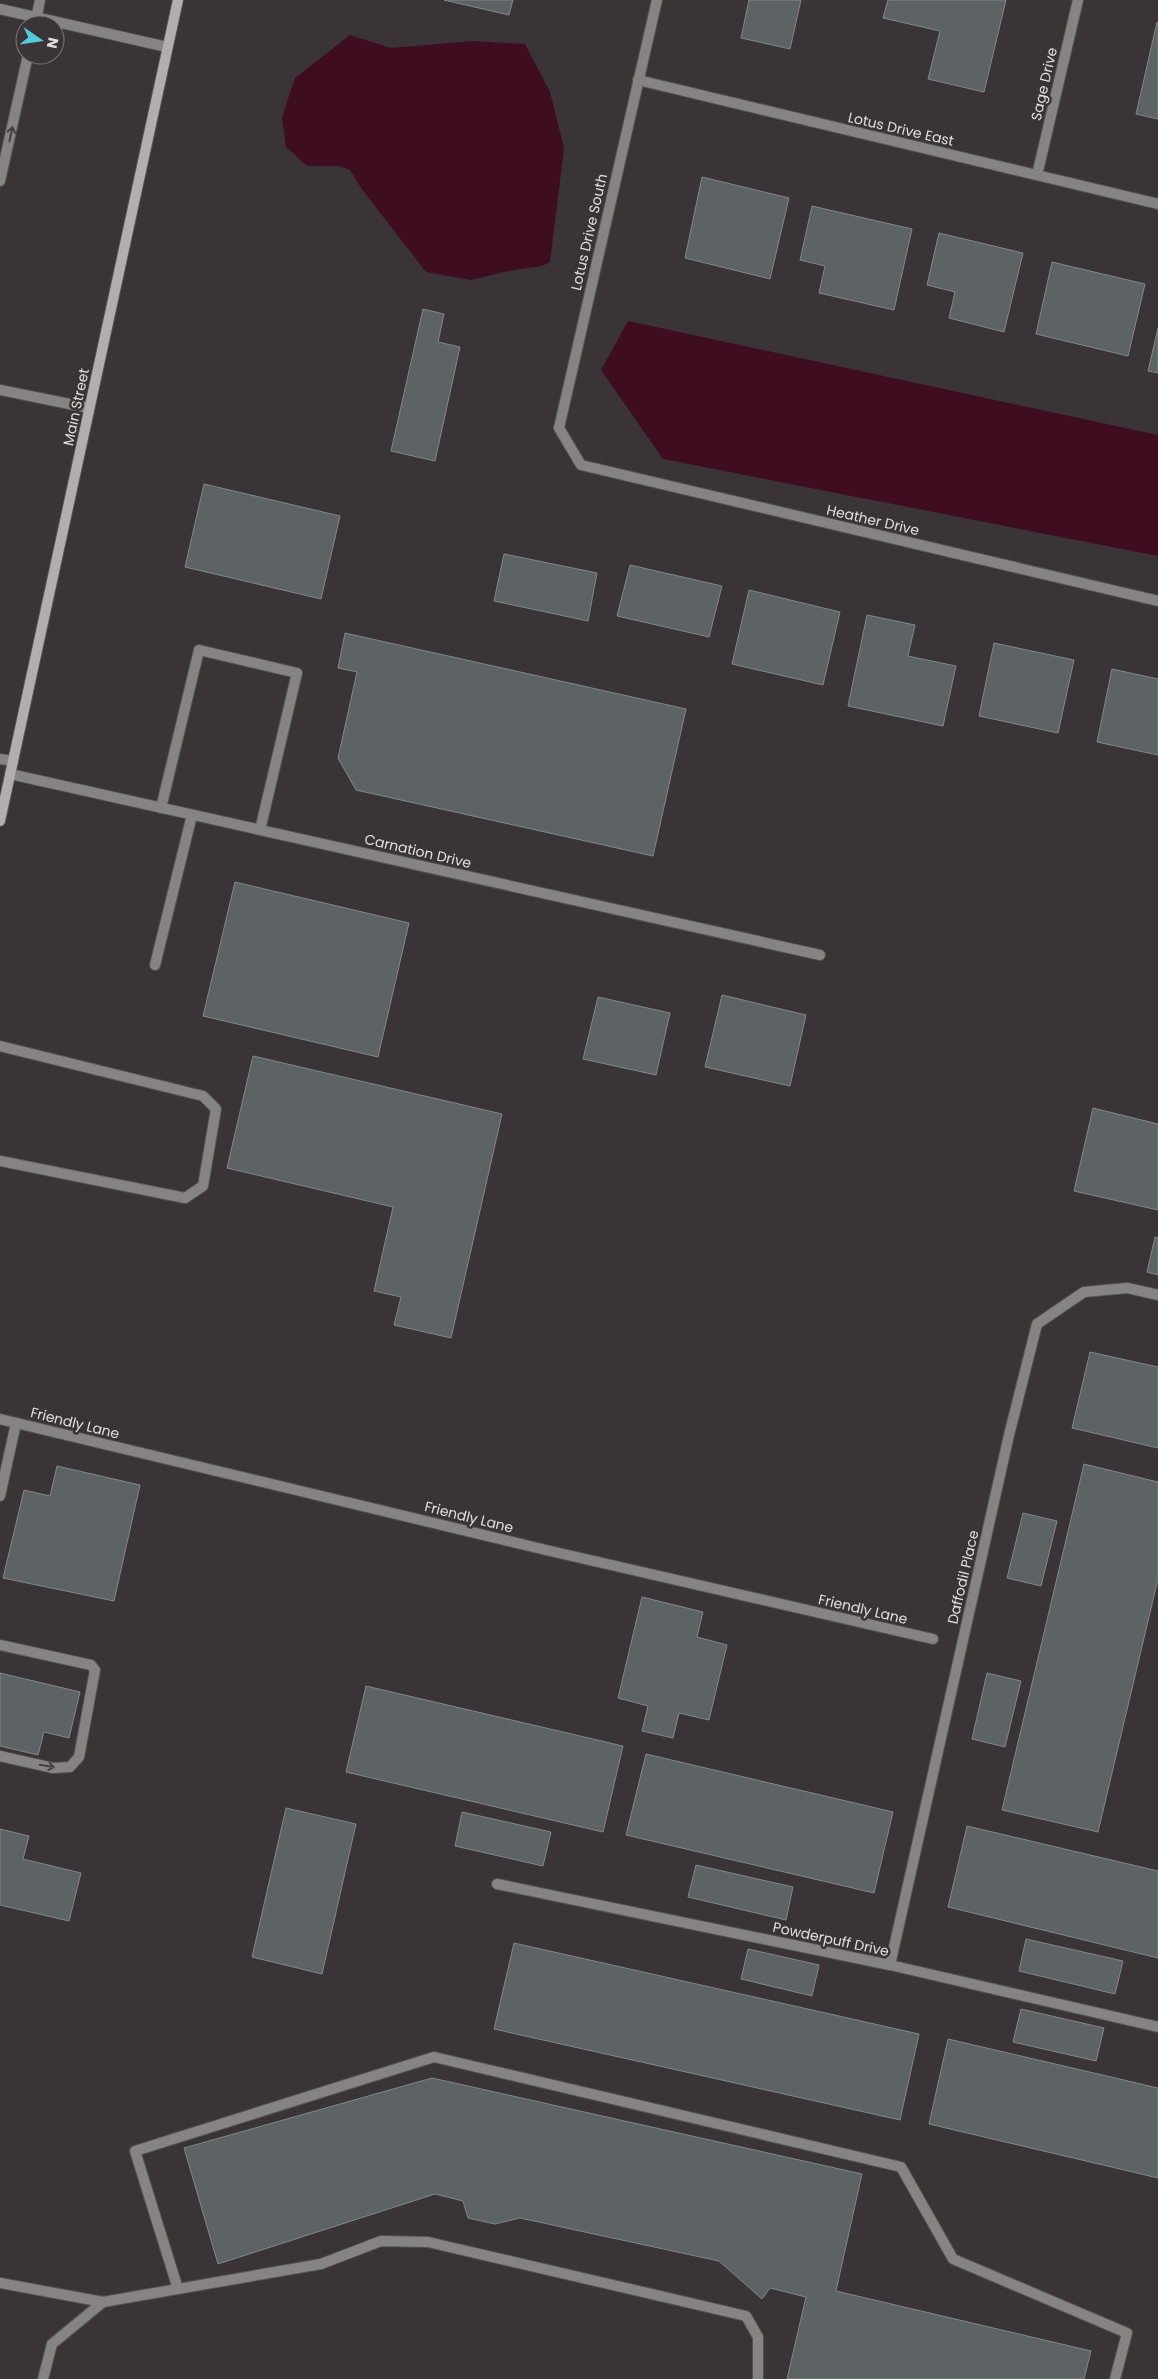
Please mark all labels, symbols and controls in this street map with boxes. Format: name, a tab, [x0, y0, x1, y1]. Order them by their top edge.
north arrow	[15, 15, 65, 65]
text: N	[42, 36, 64, 50]
street label: Sage Drive	[1026, 45, 1062, 123]
street label: Lotus Drive East	[846, 107, 956, 151]
one-way arrow	[6, 126, 16, 142]
street label: Lotus Drive South	[566, 172, 612, 292]
street label: Main Street	[58, 366, 94, 448]
street label: Heather Drive	[825, 500, 922, 540]
street label: Carnation Drive	[363, 829, 474, 873]
street label: Friendly Lane	[28, 1402, 122, 1444]
street label: Friendly Lane	[422, 1496, 516, 1538]
street label: Daffodil Place	[942, 1528, 984, 1626]
street label: Friendly Lane	[816, 1589, 910, 1629]
one-way arrow	[39, 1762, 55, 1772]
street label: Powderpuff Drive	[771, 1917, 891, 1961]

